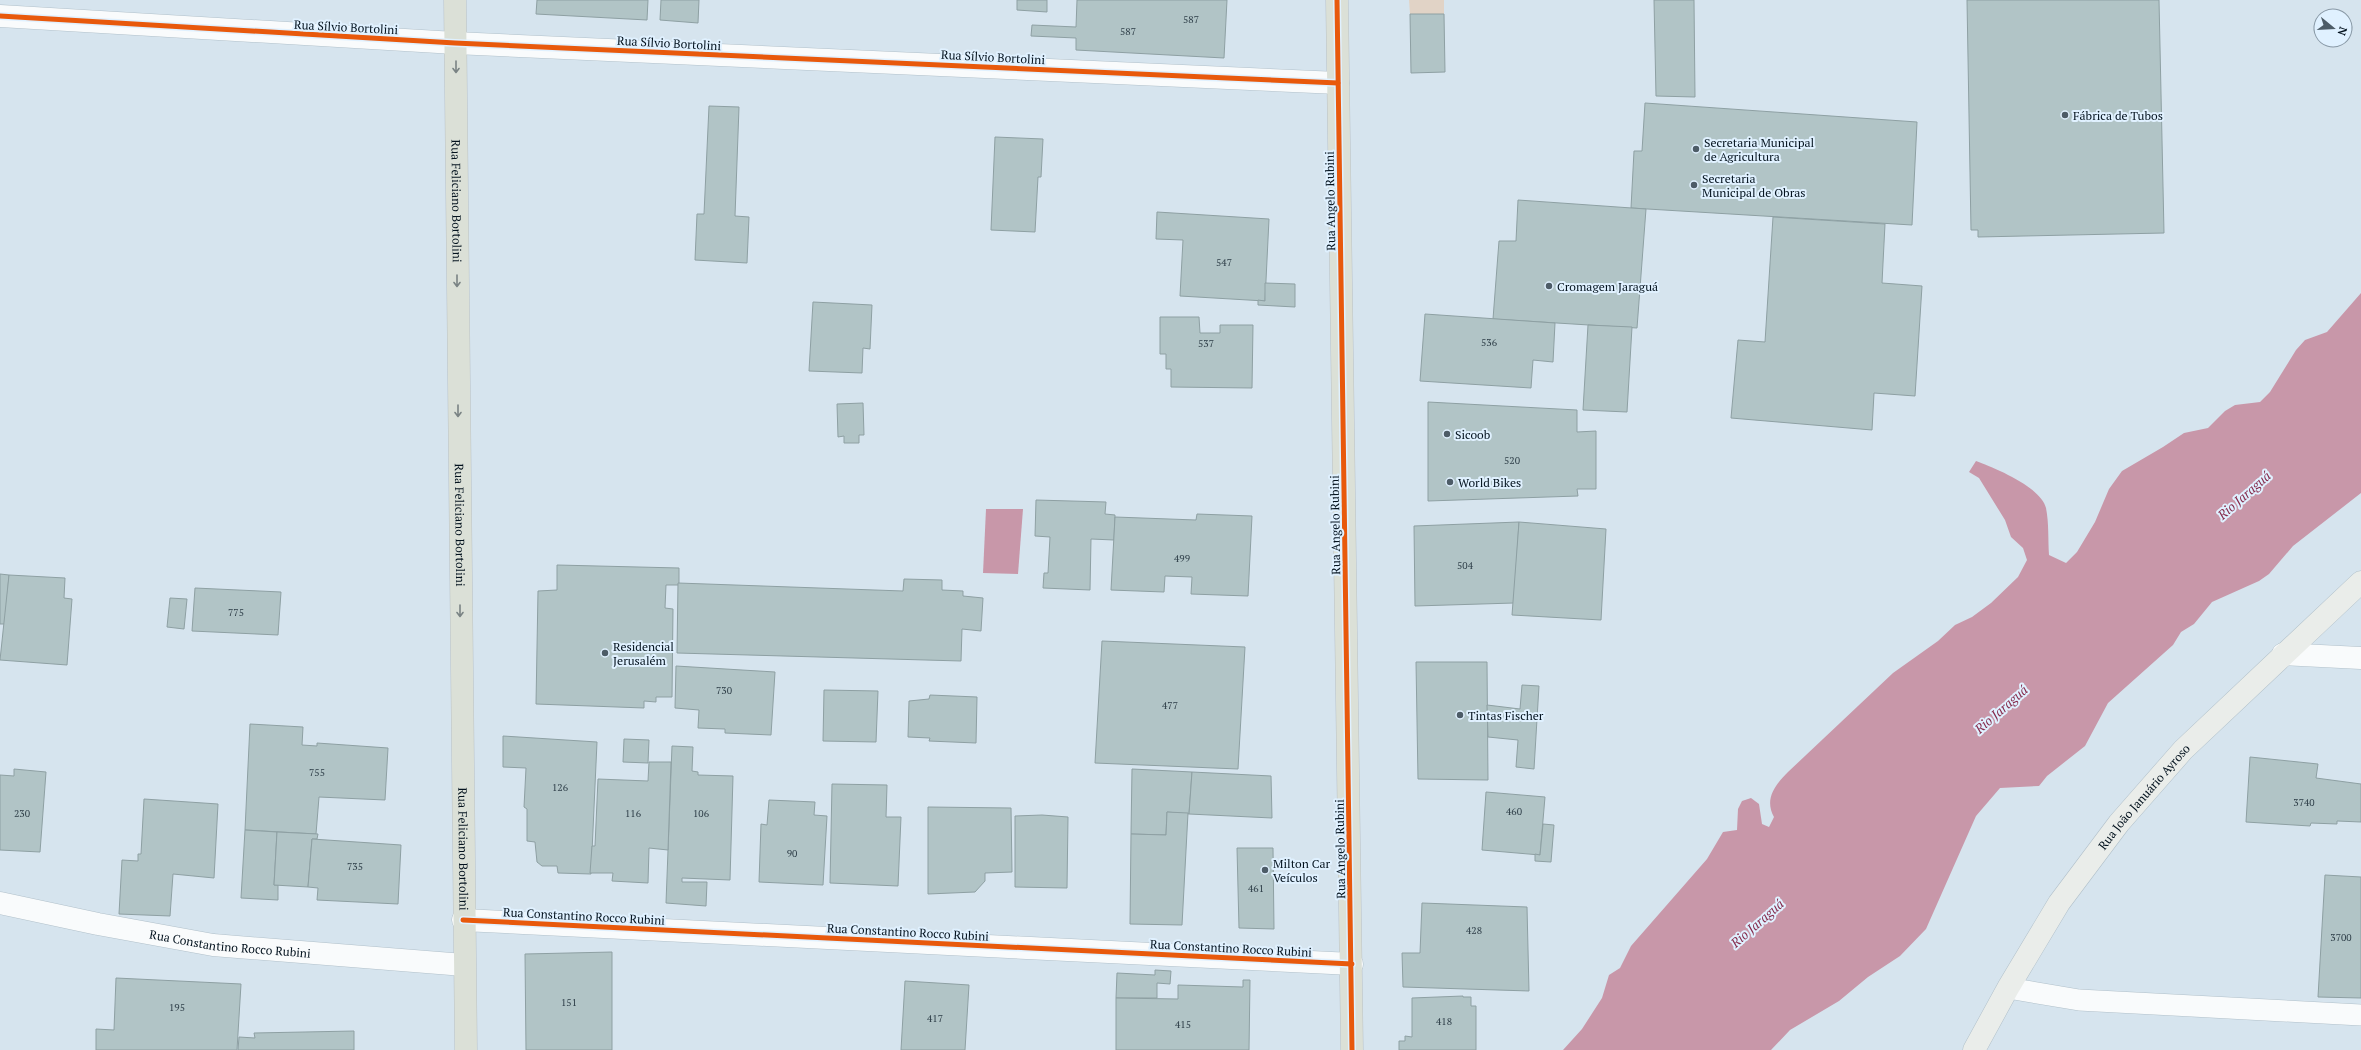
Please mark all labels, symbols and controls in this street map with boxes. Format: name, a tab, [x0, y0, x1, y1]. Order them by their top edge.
north arrow	[2313, 8, 2353, 48]
house number: 587	[1183, 13, 1199, 26]
street label: Rua Sílvio Bortolini	[294, 17, 399, 37]
house number: 587	[1120, 25, 1136, 38]
text: N	[2334, 25, 2350, 38]
street label: Rua Sílvio Bortolini	[617, 33, 722, 53]
street label: Rua Sílvio Bortolini	[941, 47, 1046, 67]
one-way arrow	[452, 60, 460, 73]
place label: Fábrica de Tubos	[2073, 108, 2163, 123]
marker: Fábrica de Tubos	[2060, 110, 2070, 120]
place label: Secretaria Municipal de Agricultura	[1704, 135, 1815, 164]
street label: Rua Feliciano Bortolini	[449, 139, 465, 263]
marker: Secretaria Municipal de Agricultura	[1691, 144, 1701, 154]
street label: Rua Angelo Rubini	[1322, 151, 1338, 251]
place label: Secretaria Municipal de Obras	[1702, 171, 1806, 200]
marker: Secretaria Municipal de Obras	[1689, 180, 1699, 190]
house number: 547	[1216, 256, 1232, 269]
one-way arrow	[453, 274, 461, 287]
place label: Cromagem Jaraguá	[1557, 279, 1658, 294]
marker: Cromagem Jaraguá	[1544, 281, 1554, 291]
house number: 536	[1481, 336, 1498, 349]
house number: 537	[1198, 337, 1214, 350]
one-way arrow	[454, 404, 462, 417]
place label: Sicoob	[1455, 427, 1491, 442]
marker: Sicoob	[1442, 429, 1452, 439]
house number: 520	[1504, 454, 1520, 467]
street label: Rua Feliciano Bortolini	[452, 463, 469, 587]
water label: Rio Jaraguá	[2213, 467, 2274, 524]
street label: Rua Angelo Rubini	[1327, 475, 1343, 575]
place label: World Bikes	[1458, 475, 1521, 490]
marker: World Bikes	[1445, 477, 1455, 487]
house number: 499	[1174, 552, 1190, 565]
house number: 504	[1457, 559, 1474, 572]
one-way arrow	[456, 604, 464, 617]
house number: 775	[228, 606, 244, 619]
place label: Residencial Jerusalém	[613, 639, 674, 668]
marker: Residencial Jerusalém	[600, 648, 610, 658]
water label: Rio Jaraguá	[1970, 681, 2031, 738]
house number: 730	[716, 684, 732, 697]
house number: 477	[1162, 699, 1178, 712]
place label: Tintas Fischer	[1468, 708, 1544, 723]
marker: Tintas Fischer	[1455, 710, 1465, 720]
street label: Rua João Januário Ayroso	[2094, 740, 2193, 852]
house number: 755	[309, 766, 325, 779]
house number: 126	[552, 781, 569, 794]
street label: Rua Feliciano Bortolini	[456, 787, 472, 911]
house number: 3740	[2293, 796, 2315, 809]
street label: Rua Angelo Rubini	[1332, 799, 1348, 899]
house number: 460	[1506, 805, 1522, 818]
house number: 230	[14, 807, 30, 820]
house number: 116	[625, 807, 642, 820]
house number: 106	[693, 807, 710, 820]
house number: 90	[787, 847, 797, 860]
place label: Milton Car Veículos	[1273, 856, 1331, 885]
house number: 735	[347, 860, 363, 873]
marker: Milton Car Veículos	[1260, 865, 1270, 875]
house number: 461	[1248, 882, 1264, 895]
water label: Rio Jaraguá	[1726, 895, 1787, 952]
street label: Rua Constantino Rocco Rubini	[503, 904, 666, 928]
street label: Rua Constantino Rocco Rubini	[827, 920, 990, 944]
house number: 428	[1466, 924, 1482, 937]
street label: Rua Constantino Rocco Rubini	[148, 926, 312, 960]
house number: 3700	[2330, 931, 2352, 944]
street label: Rua Constantino Rocco Rubini	[1150, 936, 1313, 960]
house number: 151	[561, 996, 577, 1009]
house number: 195	[169, 1001, 185, 1014]
house number: 417	[927, 1012, 943, 1025]
house number: 418	[1436, 1015, 1452, 1028]
house number: 415	[1175, 1018, 1191, 1031]

